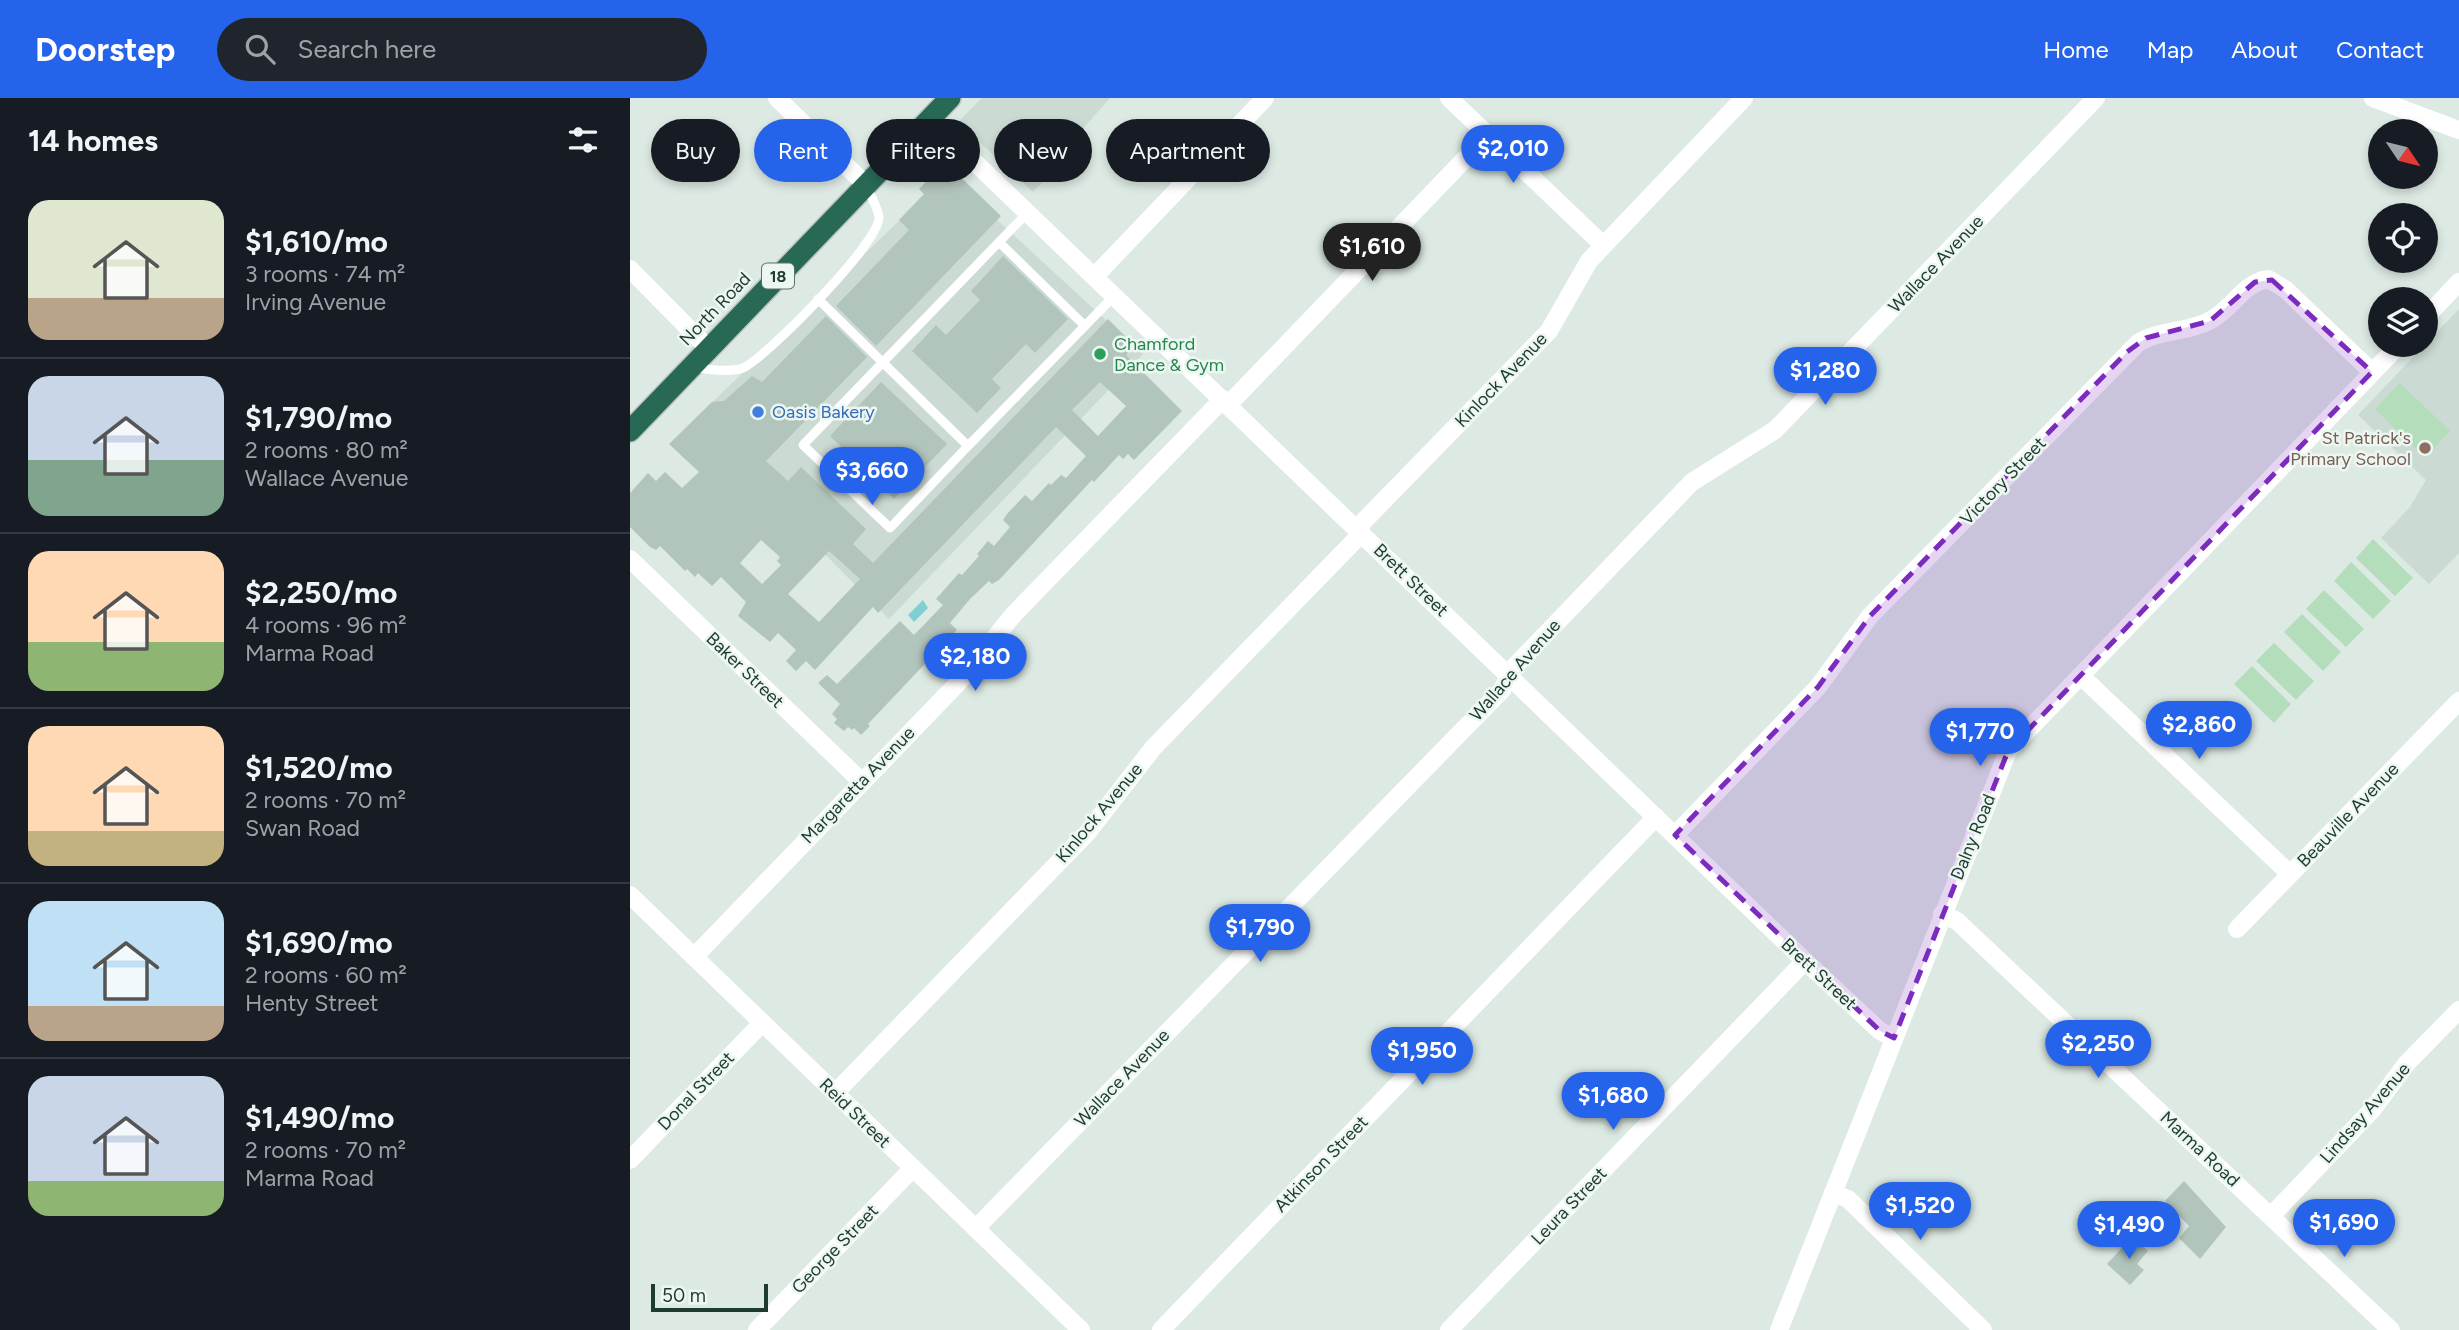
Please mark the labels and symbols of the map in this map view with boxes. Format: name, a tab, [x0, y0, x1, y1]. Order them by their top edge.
north arrow	[2368, 119, 2438, 189]
pin: $2,010	[1456, 126, 1570, 185]
street label: Wallace Avenue	[1884, 210, 1988, 318]
pin: $1,610	[1315, 223, 1429, 283]
road number: 18	[762, 264, 794, 288]
street label: North Road	[675, 268, 755, 350]
street label: Kinlock Avenue	[1450, 328, 1552, 432]
place label: Chamford Dance & Gym	[1114, 333, 1224, 376]
marker: Chamford Dance & Gym	[1092, 346, 1108, 362]
pin: $1,280	[1768, 348, 1882, 407]
place label: Oasis Bakery	[772, 401, 875, 423]
marker: Oasis Bakery	[750, 404, 766, 420]
place label: St Patrick's Primary School	[2290, 427, 2411, 470]
street label: Victory Street	[1955, 432, 2051, 530]
marker: St Patrick's Primary School	[2417, 440, 2433, 456]
pin: $3,660	[815, 448, 929, 507]
street label: Brett Street	[1369, 539, 1453, 621]
street label: Wallace Avenue	[1465, 614, 1565, 725]
street label: Baker Street	[702, 628, 789, 713]
pin: $2,180	[918, 634, 1032, 693]
pin: $2,860	[2142, 702, 2256, 761]
pin: $1,770	[1923, 708, 2037, 768]
street label: Margaretta Avenue	[797, 722, 920, 848]
street label: Beauville Avenue	[2293, 758, 2403, 872]
street label: Kinlock Avenue	[1051, 759, 1147, 867]
street label: Dalny Road	[1946, 791, 2000, 883]
pin: $1,790	[1203, 904, 1317, 964]
street label: Brett Street	[1777, 933, 1862, 1015]
pin: $2,250	[2041, 1020, 2155, 1080]
street label: Wallace Avenue	[1070, 1024, 1174, 1132]
pin: $1,950	[1365, 1028, 1479, 1087]
street label: Donal Street	[653, 1047, 739, 1135]
street label: Lindsay Avenue	[2315, 1058, 2415, 1168]
pin: $1,680	[1556, 1072, 1670, 1132]
street label: Reid Street	[815, 1074, 895, 1153]
street label: Marma Road	[2156, 1107, 2244, 1191]
street label: Atkinson Street	[1269, 1111, 1373, 1217]
street label: Leura Street	[1527, 1162, 1612, 1249]
pin: $1,520	[1863, 1182, 1977, 1242]
street label: George Street	[787, 1200, 883, 1298]
pin: $1,690	[2287, 1200, 2401, 1259]
pin: $1,490	[2072, 1202, 2186, 1261]
scale bar	[651, 1281, 768, 1313]

